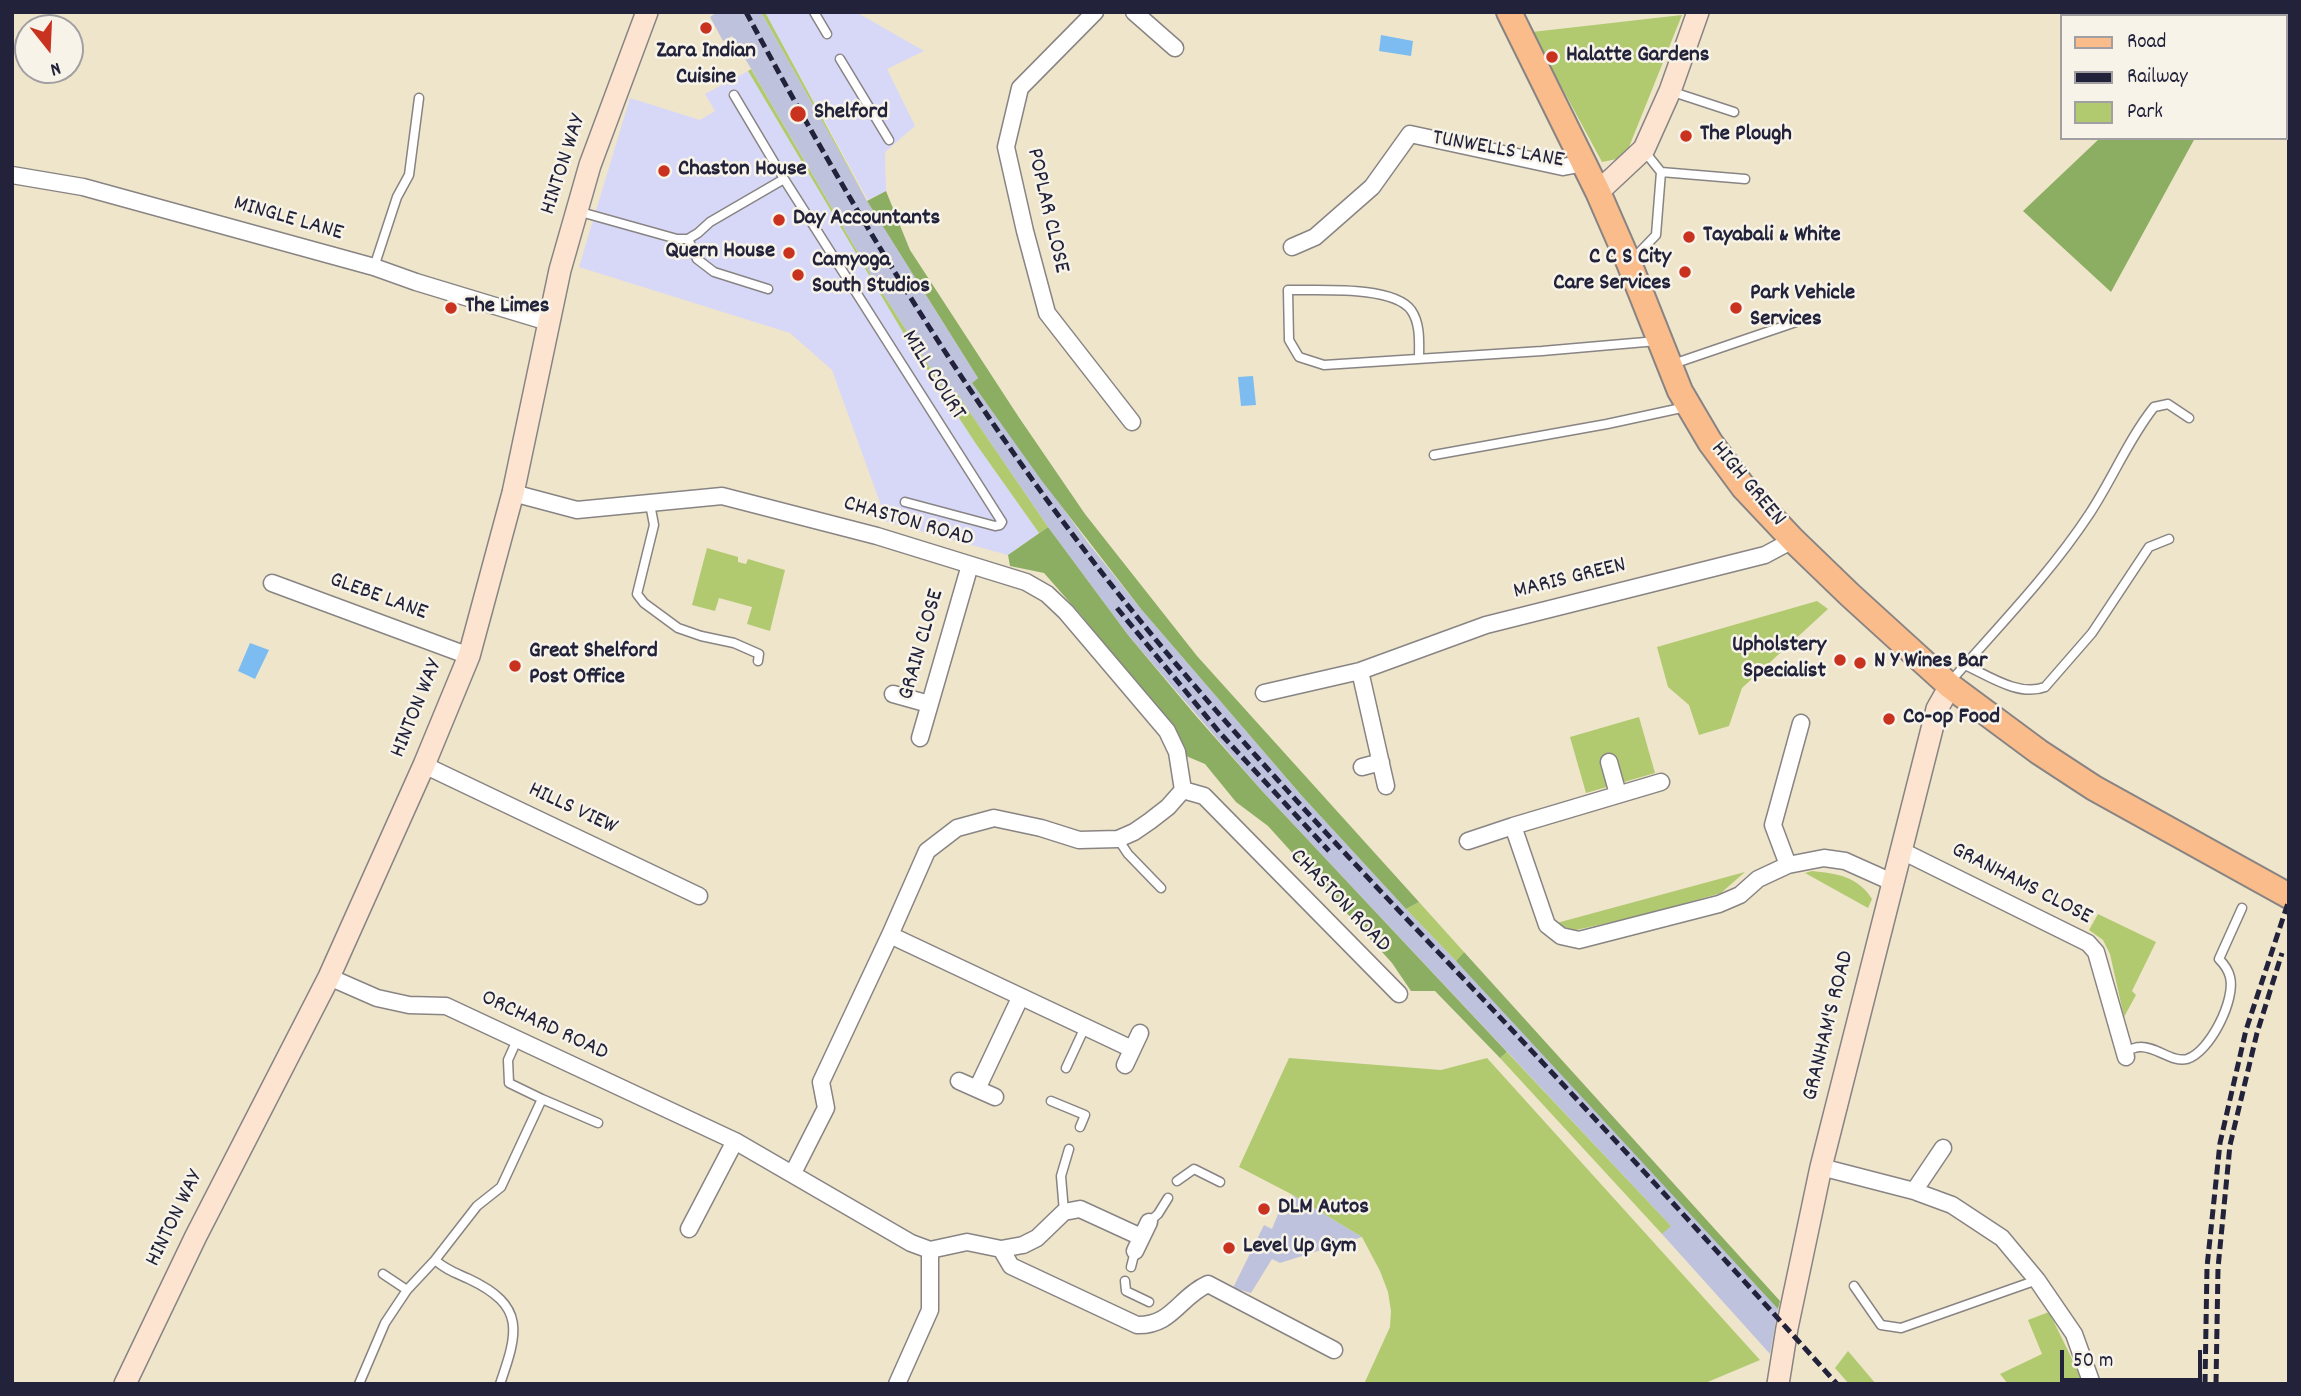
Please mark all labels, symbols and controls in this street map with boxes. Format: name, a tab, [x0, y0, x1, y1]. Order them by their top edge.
north arrow	[14, 14, 84, 84]
legend	[2060, 14, 2287, 140]
marker: Zara Indian Cuisine	[698, 20, 714, 36]
text: Road	[2127, 28, 2166, 58]
place label: Zara Indian Cuisine	[656, 39, 756, 93]
place label: Halatte Gardens	[1566, 43, 1709, 71]
marker: Halatte Gardens	[1544, 49, 1560, 65]
text: N	[46, 53, 64, 82]
text: Railway	[2127, 63, 2188, 93]
text: Park	[2127, 98, 2163, 128]
place label: Shelford	[814, 100, 888, 128]
marker: Shelford	[788, 104, 808, 124]
street label: HINTON WAY	[536, 112, 594, 218]
place label: The Plough	[1700, 122, 1792, 150]
street label: TUNWELLS LANE	[1430, 126, 1566, 176]
marker: The Plough	[1678, 128, 1694, 144]
street label: POPLAR CLOSE	[1018, 146, 1074, 276]
place label: Chaston House	[678, 157, 807, 185]
marker: Chaston House	[656, 163, 672, 179]
street label: MINGLE LANE	[230, 191, 346, 249]
place label: Day Accountants	[793, 206, 940, 234]
marker: Day Accountants	[771, 212, 787, 228]
place label: Tayabali & White	[1703, 223, 1841, 251]
marker: Tayabali & White	[1681, 229, 1697, 245]
place label: Quern House	[665, 239, 775, 267]
marker: Quern House	[781, 245, 797, 261]
place label: C C S City Care Services	[1553, 245, 1671, 299]
place label: Camyoga South Studios	[812, 248, 930, 302]
marker: C C S City Care Services	[1677, 264, 1693, 280]
marker: Camyoga South Studios	[790, 267, 806, 283]
place label: Park Vehicle Services	[1750, 281, 1855, 335]
place label: The Limes	[465, 294, 549, 322]
marker: The Limes	[443, 300, 459, 316]
marker: Park Vehicle Services	[1728, 300, 1744, 316]
street label: MILL COURT	[894, 326, 970, 426]
street label: HIGH GREEN	[1703, 437, 1791, 533]
street label: CHASTON ROAD	[840, 491, 976, 555]
street label: MARIS GREEN	[1511, 553, 1629, 607]
street label: GLEBE LANE	[325, 568, 431, 628]
street label: GRAIN CLOSE	[894, 587, 952, 703]
place label: Upholstery Specialist	[1732, 633, 1826, 687]
place label: Great Shelford Post Office	[529, 639, 658, 693]
place label: N Y Wines Bar	[1874, 649, 1988, 677]
marker: Upholstery Specialist	[1832, 652, 1848, 668]
marker: N Y Wines Bar	[1852, 655, 1868, 671]
street label: HINTON WAY	[386, 656, 450, 762]
marker: Great Shelford Post Office	[507, 658, 523, 674]
place label: Co-op Food	[1903, 705, 2000, 733]
marker: Co-op Food	[1881, 711, 1897, 727]
street label: HILLS VIEW	[523, 777, 621, 843]
street label: GRANHAMS CLOSE	[1946, 838, 2096, 932]
street label: CHASTON ROAD	[1283, 844, 1395, 960]
street label: GRANHAM'S ROAD	[1798, 948, 1862, 1104]
street label: ORCHARD ROAD	[476, 985, 612, 1069]
street label: HINTON WAY	[141, 1166, 211, 1272]
place label: DLM Autos	[1278, 1195, 1369, 1223]
marker: DLM Autos	[1256, 1201, 1272, 1217]
place label: Level Up Gym	[1243, 1234, 1357, 1262]
marker: Level Up Gym	[1221, 1240, 1237, 1256]
scale bar	[2063, 1336, 2205, 1380]
text: 50 m	[2073, 1347, 2113, 1377]

